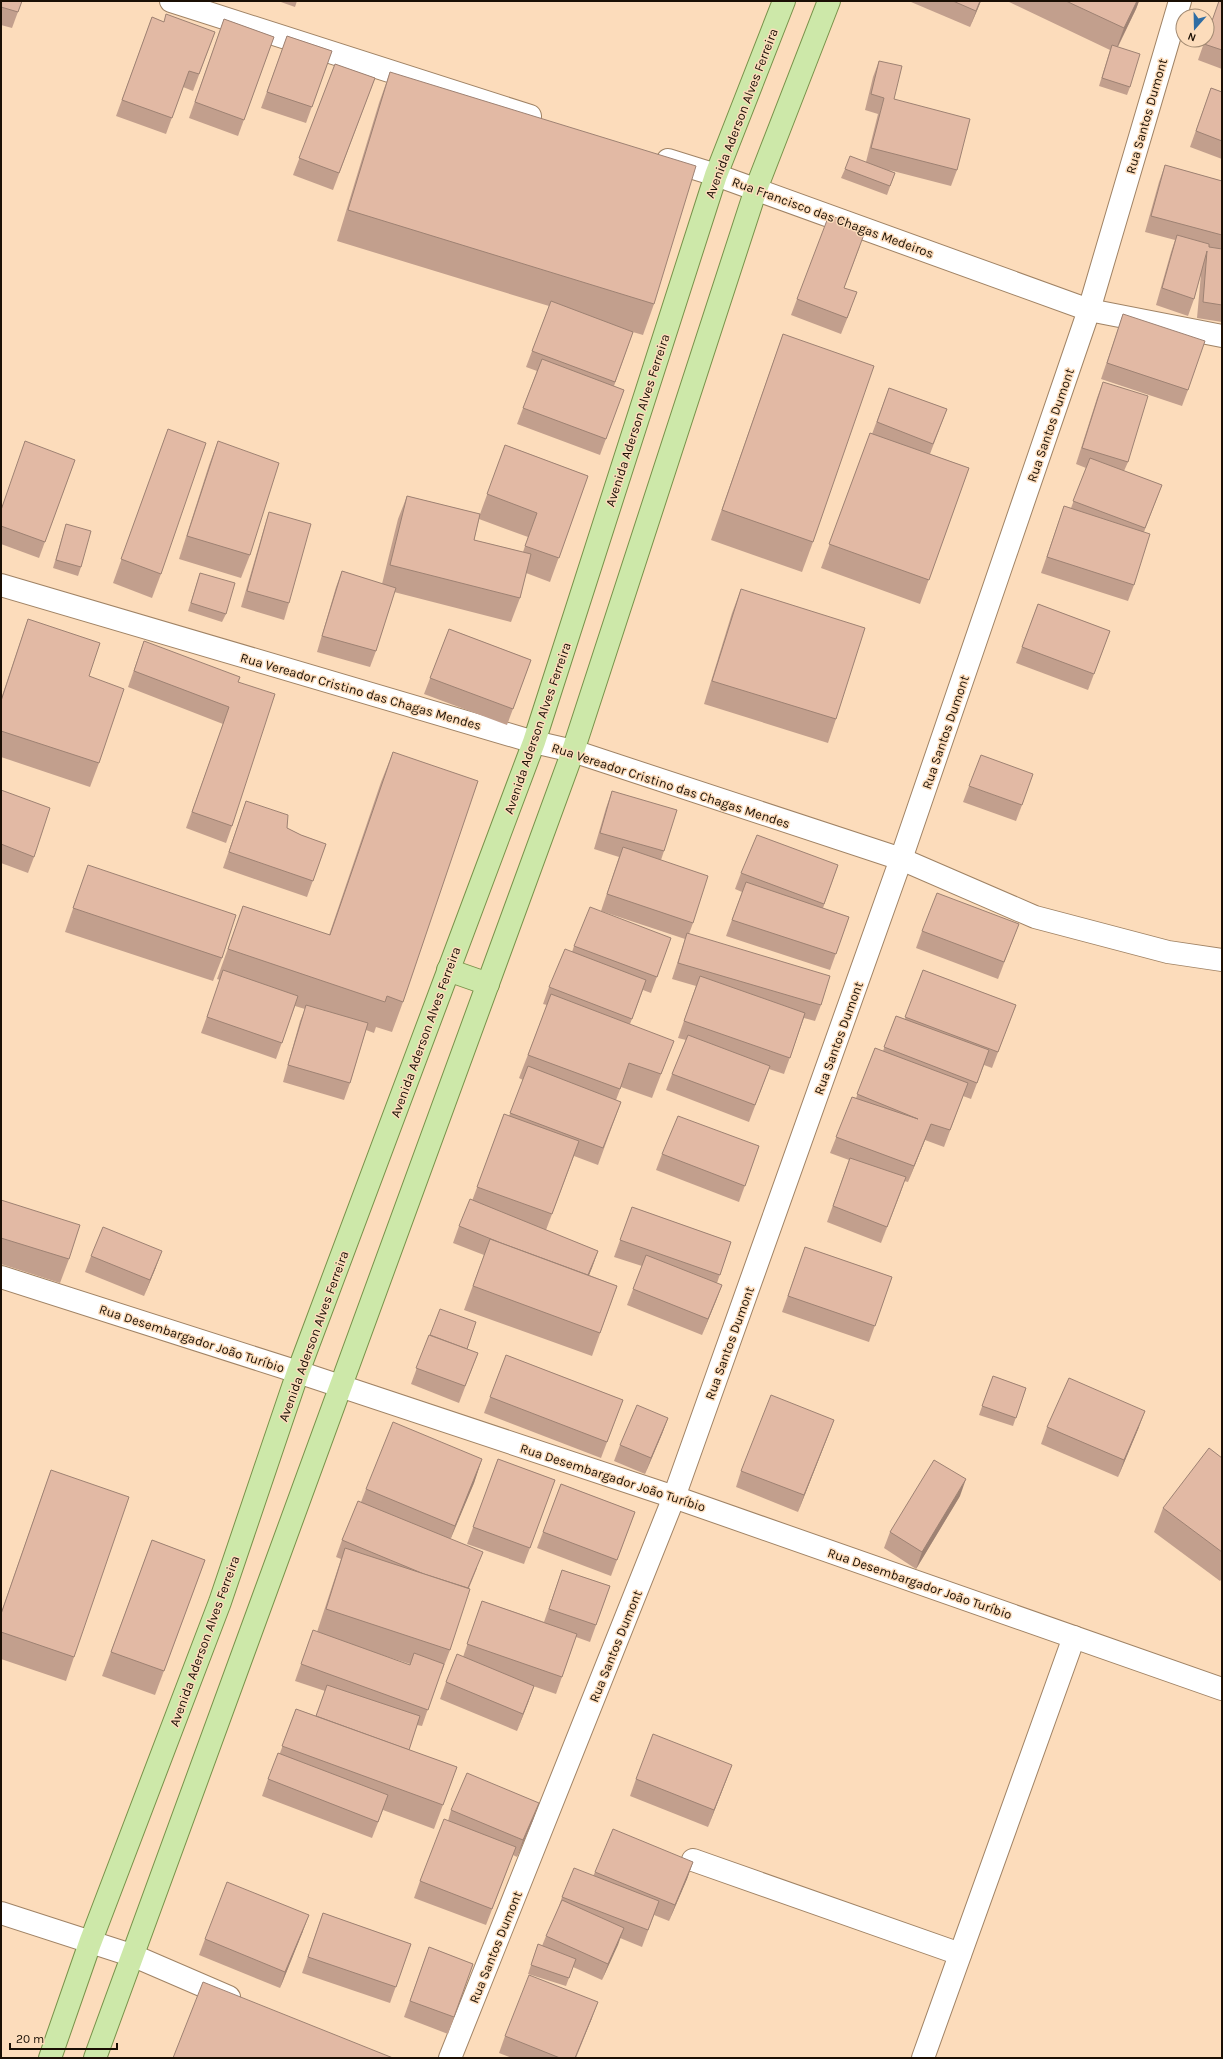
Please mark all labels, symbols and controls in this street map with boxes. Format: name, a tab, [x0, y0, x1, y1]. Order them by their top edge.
north arrow	[1175, 8, 1215, 48]
street label: Avenida Aderson Alves Ferreira	[702, 26, 781, 200]
text: N	[1186, 29, 1198, 44]
street label: Rua Santos Dumont	[1123, 57, 1170, 176]
street label: Rua Francisco das Chagas Medeiros	[730, 174, 936, 261]
street label: Avenida Aderson Alves Ferreira	[602, 332, 673, 508]
street label: Rua Santos Dumont	[1024, 366, 1077, 484]
street label: Avenida Aderson Alves Ferreira	[501, 640, 574, 816]
street label: Rua Vereador Cristino das Chagas Mendes	[239, 650, 483, 733]
street label: Rua Santos Dumont	[919, 673, 972, 791]
street label: Rua Vereador Cristino das Chagas Mendes	[550, 740, 792, 831]
street label: Avenida Aderson Alves Ferreira	[388, 945, 463, 1120]
street label: Rua Santos Dumont	[811, 979, 866, 1097]
street label: Avenida Aderson Alves Ferreira	[276, 1249, 351, 1424]
street label: Rua Santos Dumont	[702, 1284, 757, 1402]
street label: Rua Desembargador João Turíbio	[97, 1301, 286, 1376]
street label: Rua Desembargador João Turíbio	[518, 1440, 707, 1515]
street label: Rua Desembargador João Turíbio	[826, 1545, 1014, 1622]
street label: Avenida Aderson Alves Ferreira	[167, 1554, 242, 1729]
street label: Rua Santos Dumont	[586, 1588, 645, 1704]
street label: Rua Santos Dumont	[466, 1889, 525, 2005]
scale bar	[10, 2025, 117, 2051]
text: 20 m	[16, 2032, 44, 2046]

